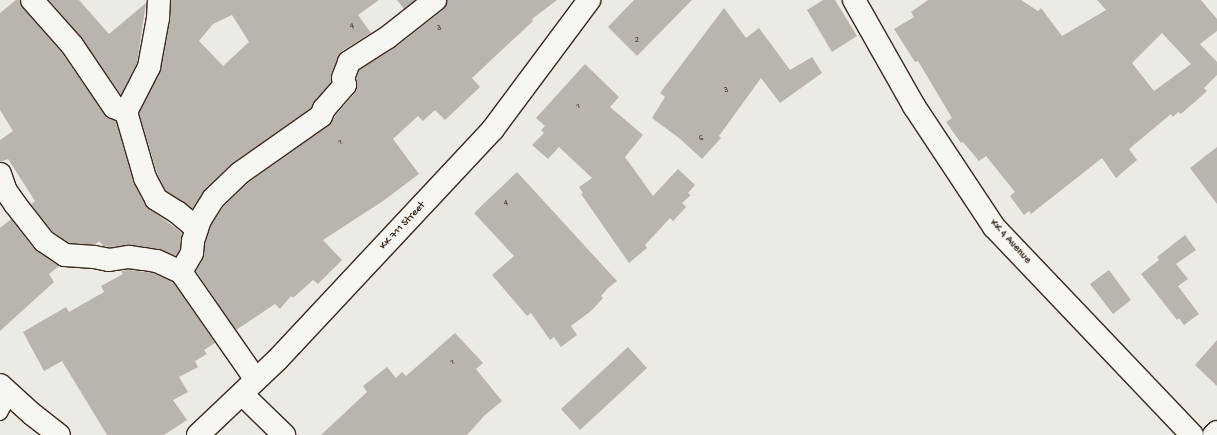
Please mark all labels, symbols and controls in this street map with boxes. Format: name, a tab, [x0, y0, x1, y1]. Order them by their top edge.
house number: 4	[350, 22, 354, 32]
house number: 3	[437, 24, 441, 34]
house number: 2	[635, 36, 639, 46]
house number: 3	[724, 86, 728, 96]
house number: 1	[576, 102, 580, 112]
house number: 6	[699, 134, 703, 144]
house number: 1	[338, 138, 342, 148]
street label: KK 711 Street	[377, 199, 429, 253]
house number: 4	[504, 199, 508, 209]
street label: KK 4 Avenue	[986, 217, 1034, 267]
house number: 1	[450, 358, 454, 368]

